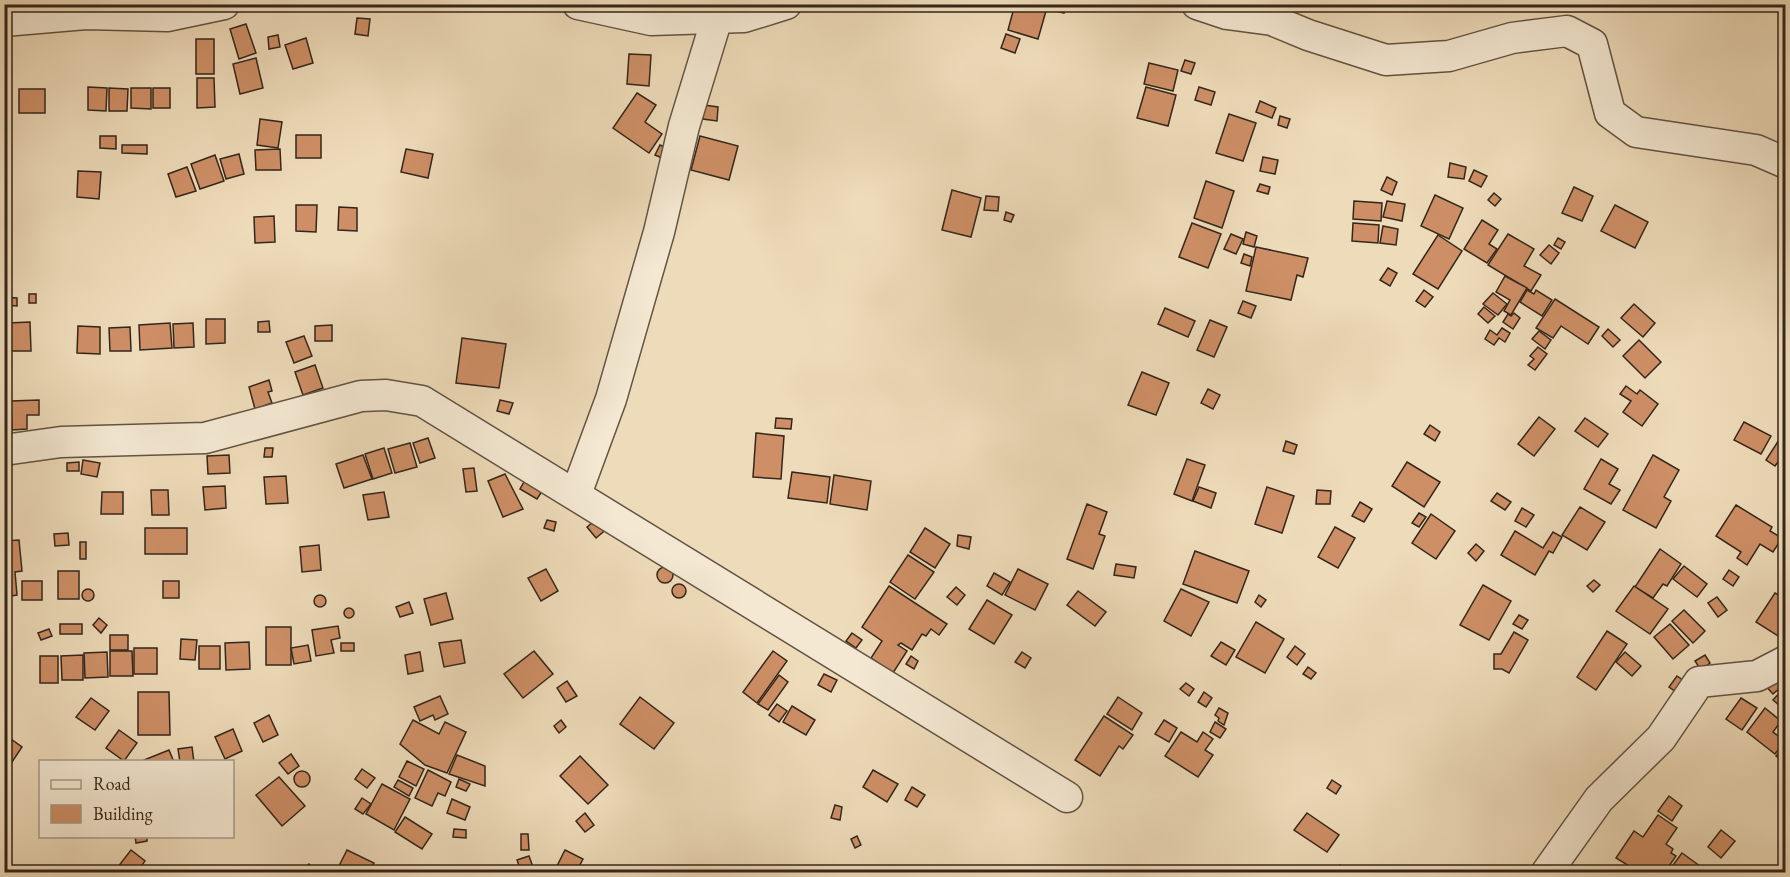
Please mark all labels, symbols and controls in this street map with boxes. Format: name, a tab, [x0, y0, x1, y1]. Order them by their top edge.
legend	[39, 760, 234, 838]
text: Road	[93, 772, 132, 795]
text: Building	[93, 802, 153, 825]

